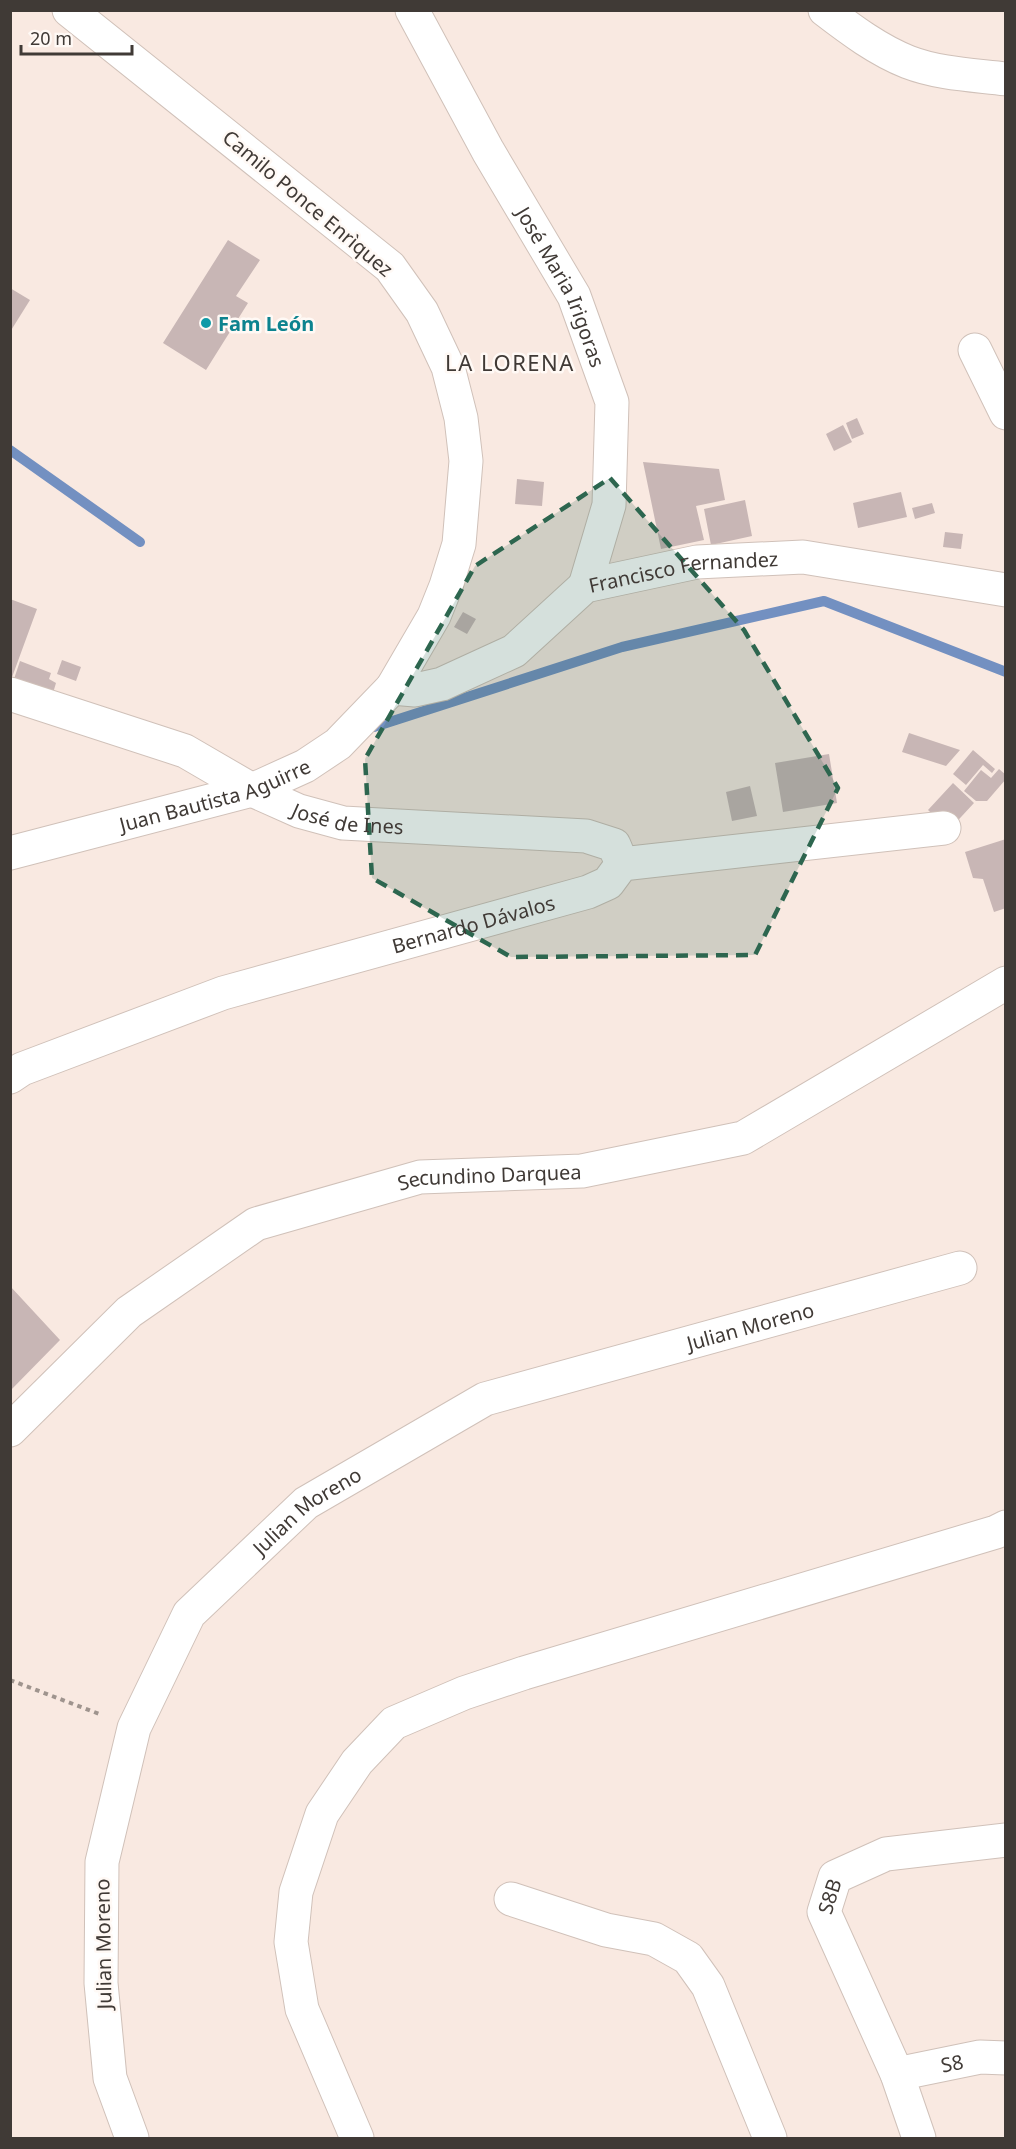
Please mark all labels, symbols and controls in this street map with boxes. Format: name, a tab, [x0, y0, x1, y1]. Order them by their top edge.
scale bar	[21, 18, 132, 56]
text: 20 m	[30, 26, 72, 50]
street label: Camilo Ponce Enrìquez	[217, 124, 399, 282]
street label: José Maria Irigoras	[509, 200, 612, 371]
place label: Fam León	[218, 310, 314, 337]
marker: Fam León	[199, 316, 213, 330]
district label: LA LORENA	[445, 347, 575, 377]
street label: Francisco Fernandez	[586, 545, 779, 598]
street label: Juan Bautista Aguirre	[115, 752, 314, 838]
street label: José de Ines	[286, 795, 404, 840]
street label: Bernardo Dávalos	[389, 888, 558, 959]
street label: Secundino Darquea	[394, 1158, 582, 1196]
street label: Julian Moreno	[682, 1295, 817, 1357]
street label: Julian Moreno	[245, 1460, 366, 1562]
street label: S8B	[811, 1875, 847, 1917]
street label: Julian Moreno	[88, 1878, 118, 2012]
street label: S8	[938, 2047, 966, 2078]

